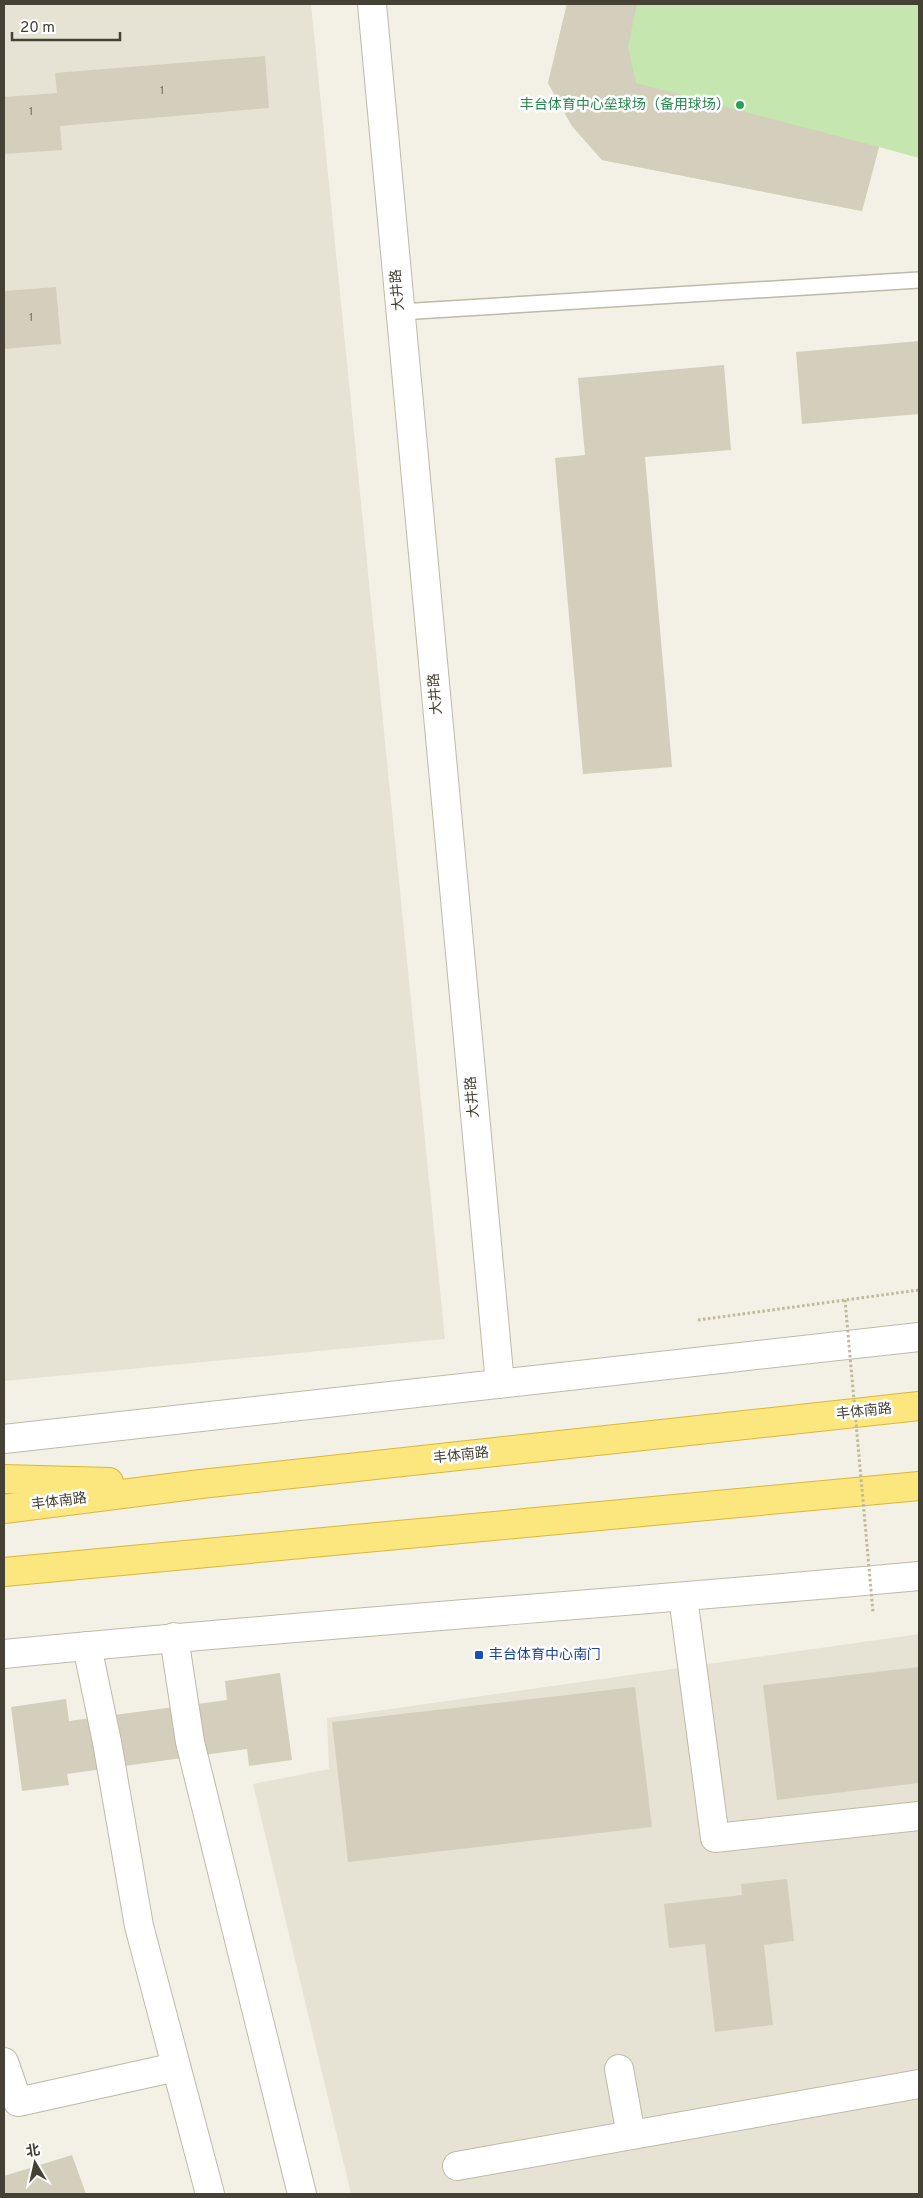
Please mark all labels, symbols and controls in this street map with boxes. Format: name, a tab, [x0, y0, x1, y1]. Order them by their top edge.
scale bar	[12, 10, 120, 42]
text: 20 m	[20, 19, 55, 38]
house number: 1	[160, 84, 164, 98]
place label: 丰台体育中心垒球场（备用球场）	[520, 96, 730, 114]
marker: 丰台体育中心垒球场（备用球场）	[734, 99, 746, 111]
house number: 1	[29, 105, 33, 119]
street label: 大井路	[387, 268, 408, 312]
house number: 1	[29, 311, 33, 325]
street label: 大井路	[425, 672, 446, 716]
street label: 大井路	[462, 1075, 483, 1119]
street label: 丰体南路	[835, 1401, 893, 1423]
street label: 丰体南路	[432, 1445, 490, 1467]
street label: 丰体南路	[30, 1490, 88, 1514]
place label: 丰台体育中心南门	[489, 1647, 601, 1664]
marker: 丰台体育中心南门	[473, 1649, 485, 1661]
north arrow	[10, 2138, 60, 2188]
text: 北	[25, 2142, 41, 2161]

